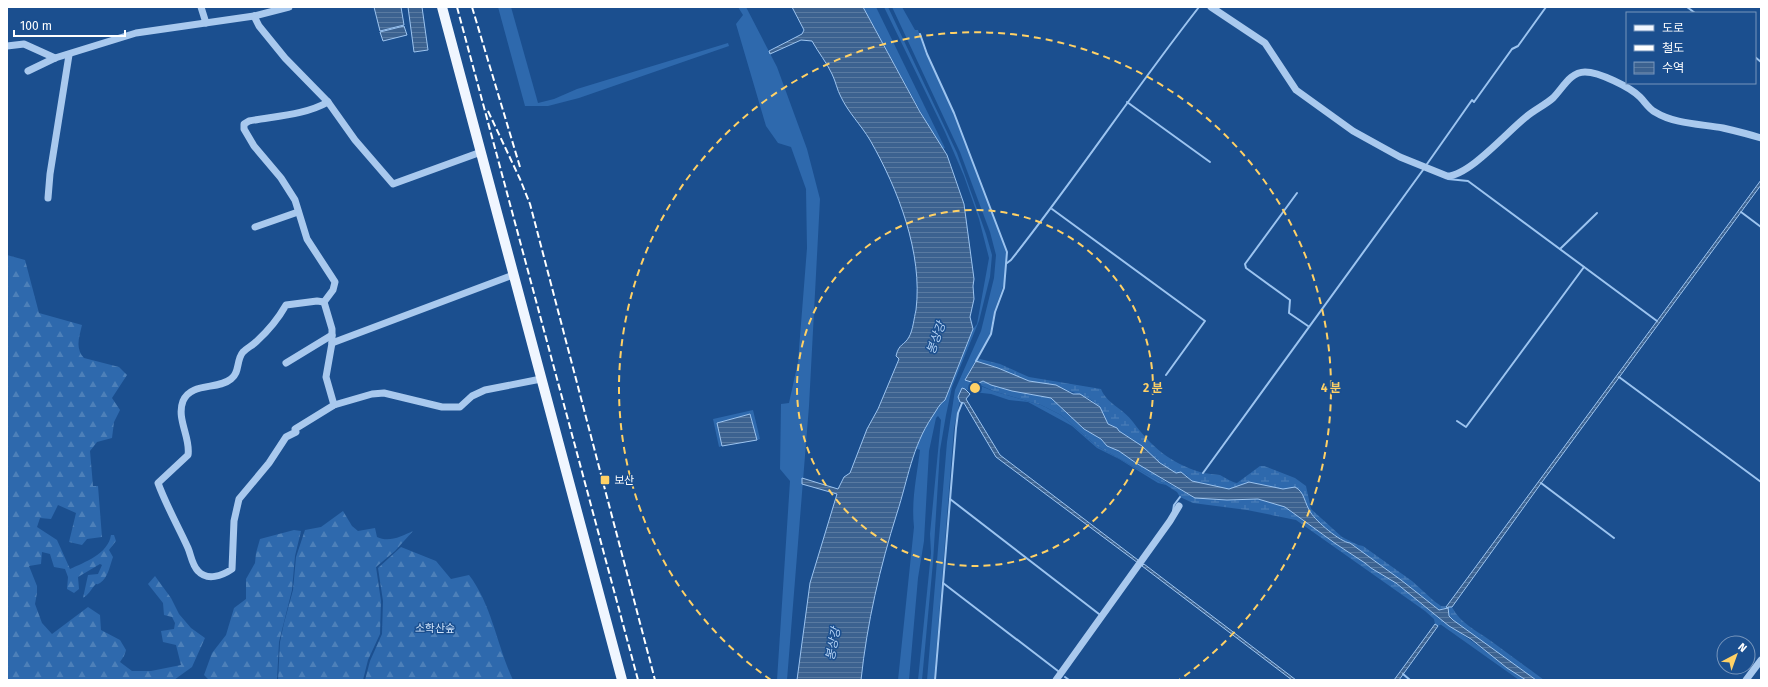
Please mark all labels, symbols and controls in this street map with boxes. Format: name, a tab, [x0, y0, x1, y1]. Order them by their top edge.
scale bar	[14, 12, 125, 38]
legend	[1626, 12, 1756, 84]
text: 100 m	[20, 19, 52, 33]
text: 도로	[1662, 21, 1684, 35]
text: 철도	[1662, 41, 1684, 55]
text: 수역	[1662, 61, 1684, 75]
water label: 봉상강	[924, 318, 949, 356]
centre of rings	[968, 381, 982, 395]
text: 2 분	[1143, 381, 1163, 395]
text: 4 분	[1321, 381, 1341, 395]
marker: 보산	[599, 474, 611, 486]
place label: 보산	[614, 474, 634, 487]
park label: 소학산숲	[415, 622, 455, 635]
water label: 봉상강	[823, 624, 843, 662]
north arrow	[1716, 635, 1756, 675]
text: N	[1735, 641, 1749, 655]

